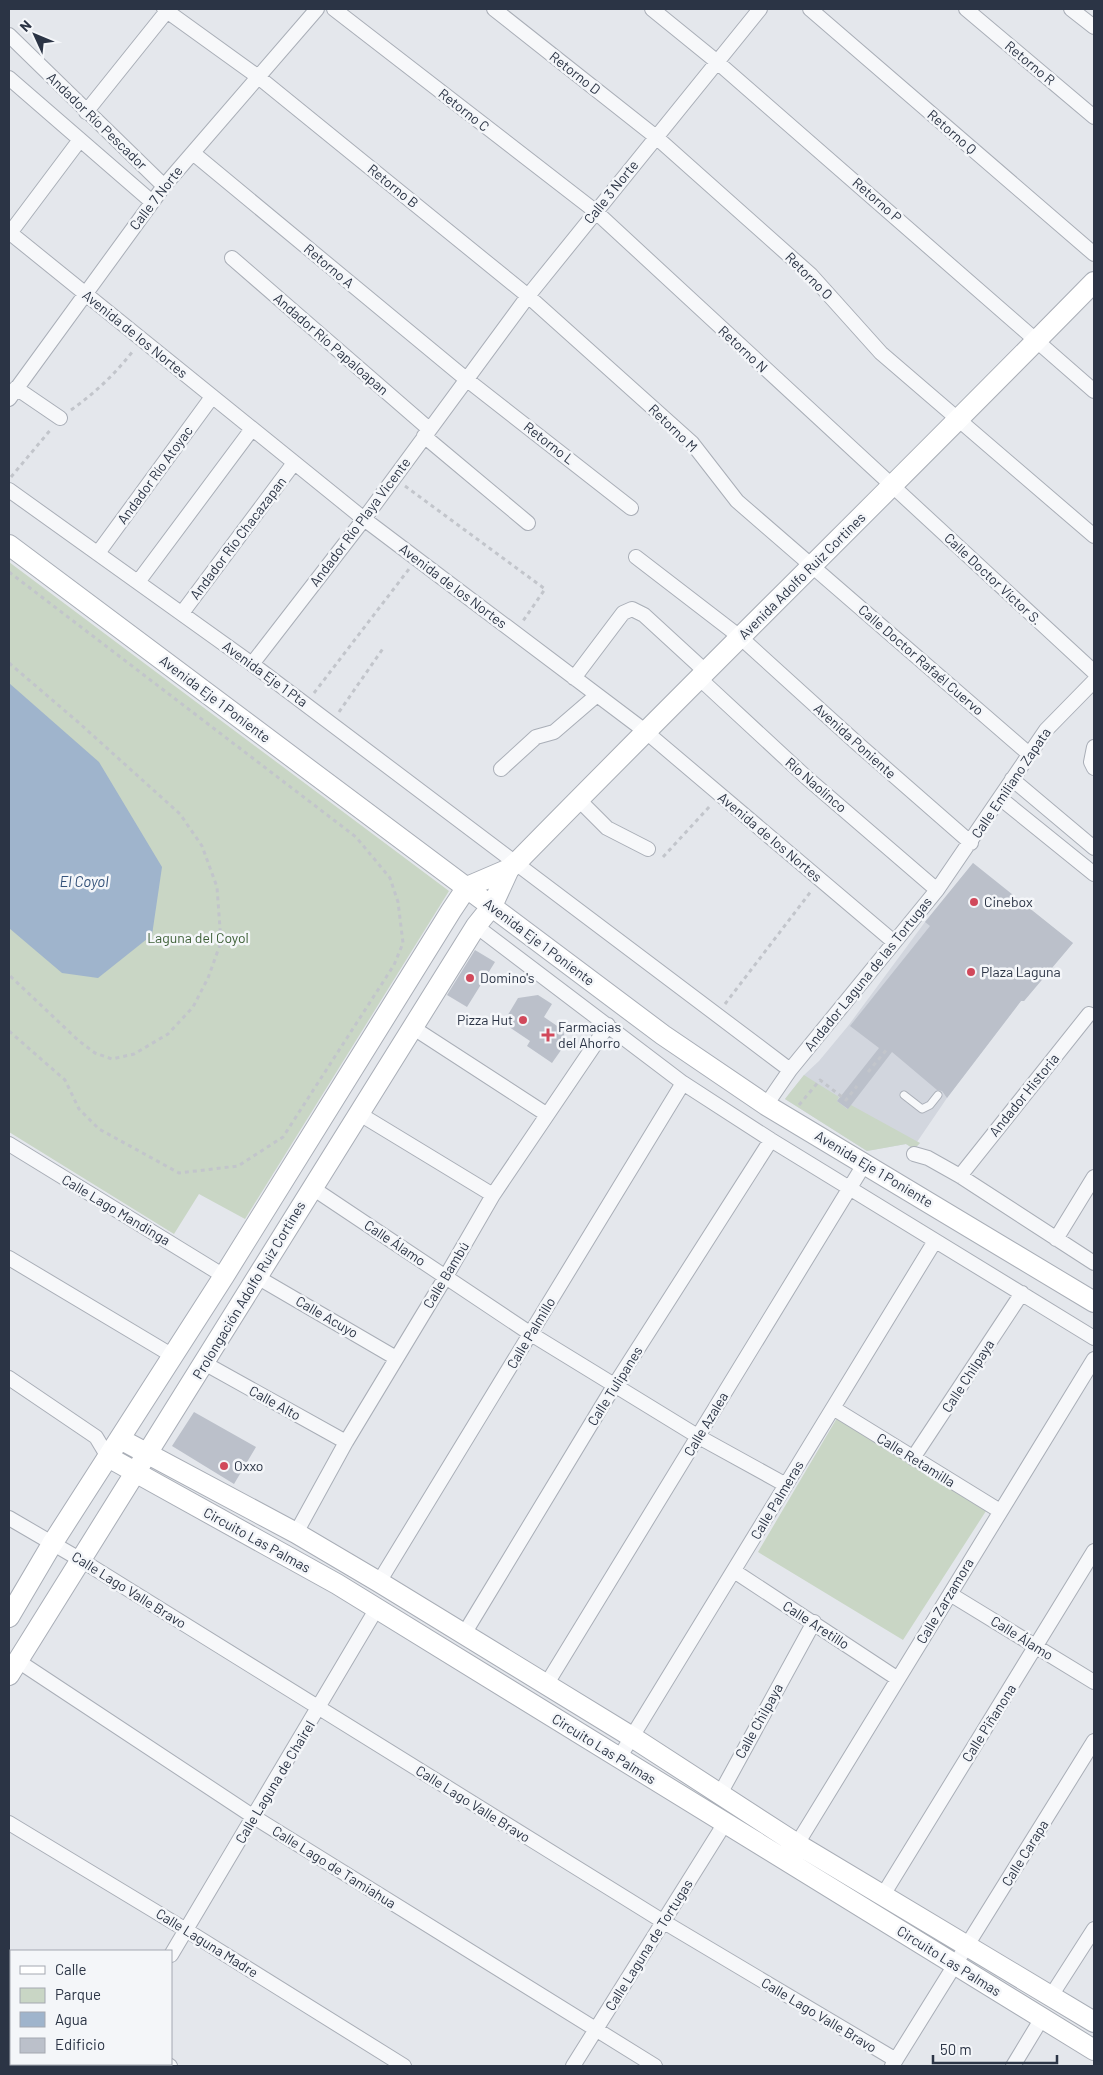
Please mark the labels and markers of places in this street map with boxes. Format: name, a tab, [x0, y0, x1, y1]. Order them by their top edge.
place label: Cinebox	[984, 893, 1033, 910]
marker: Cinebox	[968, 896, 980, 908]
place label: Plaza Laguna	[981, 963, 1061, 980]
marker: Plaza Laguna	[965, 966, 977, 978]
place label: Domino's	[480, 969, 535, 986]
marker: Domino's	[464, 972, 476, 984]
place label: Pizza Hut	[457, 1011, 513, 1028]
marker: Pizza Hut	[517, 1014, 529, 1026]
place label: Farmacias del Ahorro	[558, 1018, 621, 1051]
marker: Farmacias del Ahorro	[542, 1029, 554, 1041]
place label: Oxxo	[234, 1457, 263, 1474]
marker: Oxxo	[218, 1460, 230, 1472]

